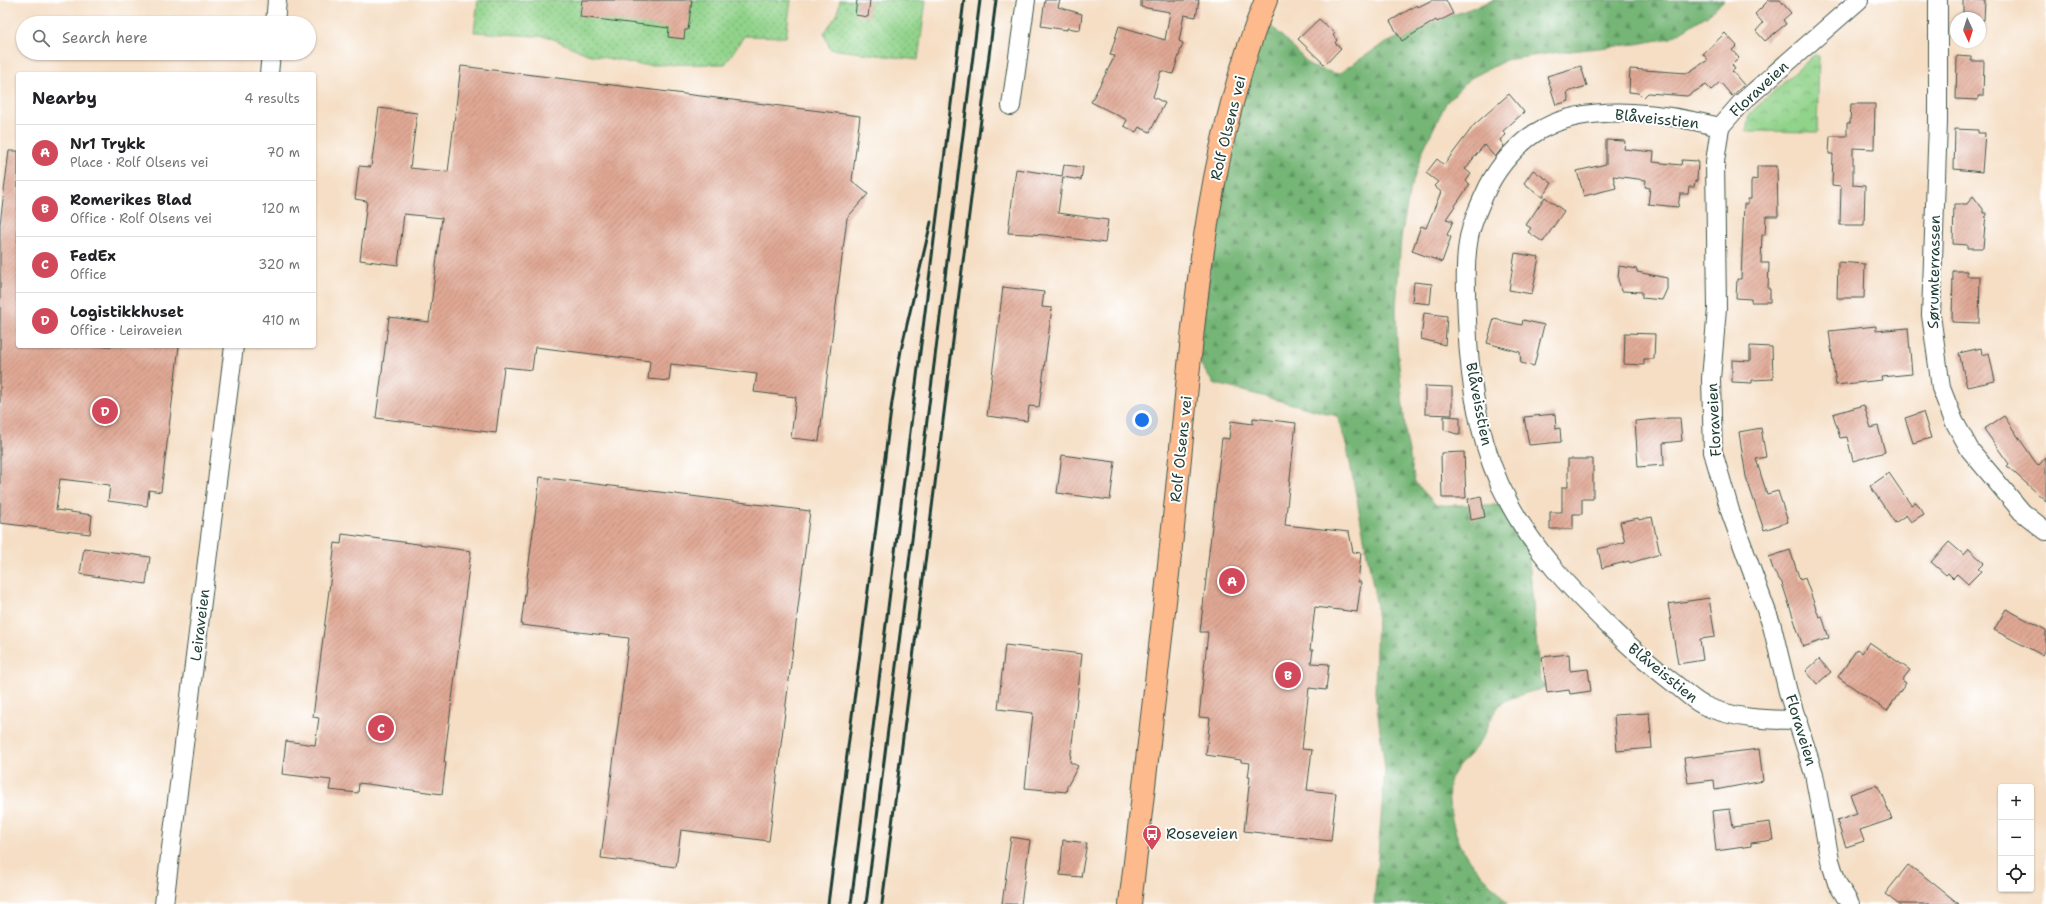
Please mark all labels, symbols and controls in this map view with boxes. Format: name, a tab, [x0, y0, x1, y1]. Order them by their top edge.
north arrow	[1950, 12, 1986, 48]
search box	[16, 16, 316, 60]
icon: search	[30, 27, 52, 49]
text: Search here	[62, 28, 148, 48]
street label: Floraveien	[1725, 57, 1793, 121]
street label: Rolf Olsens vei	[1205, 74, 1251, 182]
text: Nearby	[32, 87, 97, 109]
text: 4 results	[244, 90, 300, 107]
street label: Blåveisstien	[1614, 105, 1700, 133]
text: Nr1 Trykk	[70, 134, 145, 154]
text: A	[40, 144, 50, 161]
text: 70 m	[266, 144, 300, 161]
text: Place · Rolf Olsens vei	[70, 154, 209, 171]
text: Romerikes Blad	[70, 190, 192, 210]
text: B	[41, 200, 49, 217]
text: 120 m	[262, 200, 300, 217]
text: Office · Rolf Olsens vei	[70, 210, 212, 227]
street label: Sørumterrassen	[1923, 215, 1945, 329]
text: FedEx	[70, 246, 116, 266]
text: C	[41, 256, 49, 273]
text: 320 m	[258, 256, 300, 273]
text: Office	[70, 266, 107, 283]
text: Logistikkhuset	[70, 302, 184, 322]
text: D	[40, 312, 50, 329]
text: 410 m	[262, 312, 300, 329]
text: Office · Leiraveien	[70, 322, 182, 339]
street label: Blåveisstien	[1461, 361, 1497, 447]
street label: Floraveien	[1702, 383, 1726, 457]
street label: Rolf Olsens vei	[1165, 395, 1197, 503]
pin: D	[92, 396, 118, 426]
your location	[1132, 410, 1152, 430]
pin: A	[1219, 566, 1245, 596]
street label: Leiraveien	[186, 588, 214, 662]
street label: Blåveisstien	[1624, 639, 1702, 707]
pin: B	[1275, 660, 1301, 690]
street label: Floraveien	[1781, 692, 1821, 768]
pin: C	[368, 713, 394, 743]
map controls	[1998, 784, 2034, 892]
button: +	[1998, 784, 2034, 820]
button: −	[1998, 820, 2034, 856]
bus stop icon: Roseveien	[1141, 823, 1163, 851]
place label: Roseveien	[1166, 824, 1238, 844]
button: locate	[1998, 856, 2034, 892]

